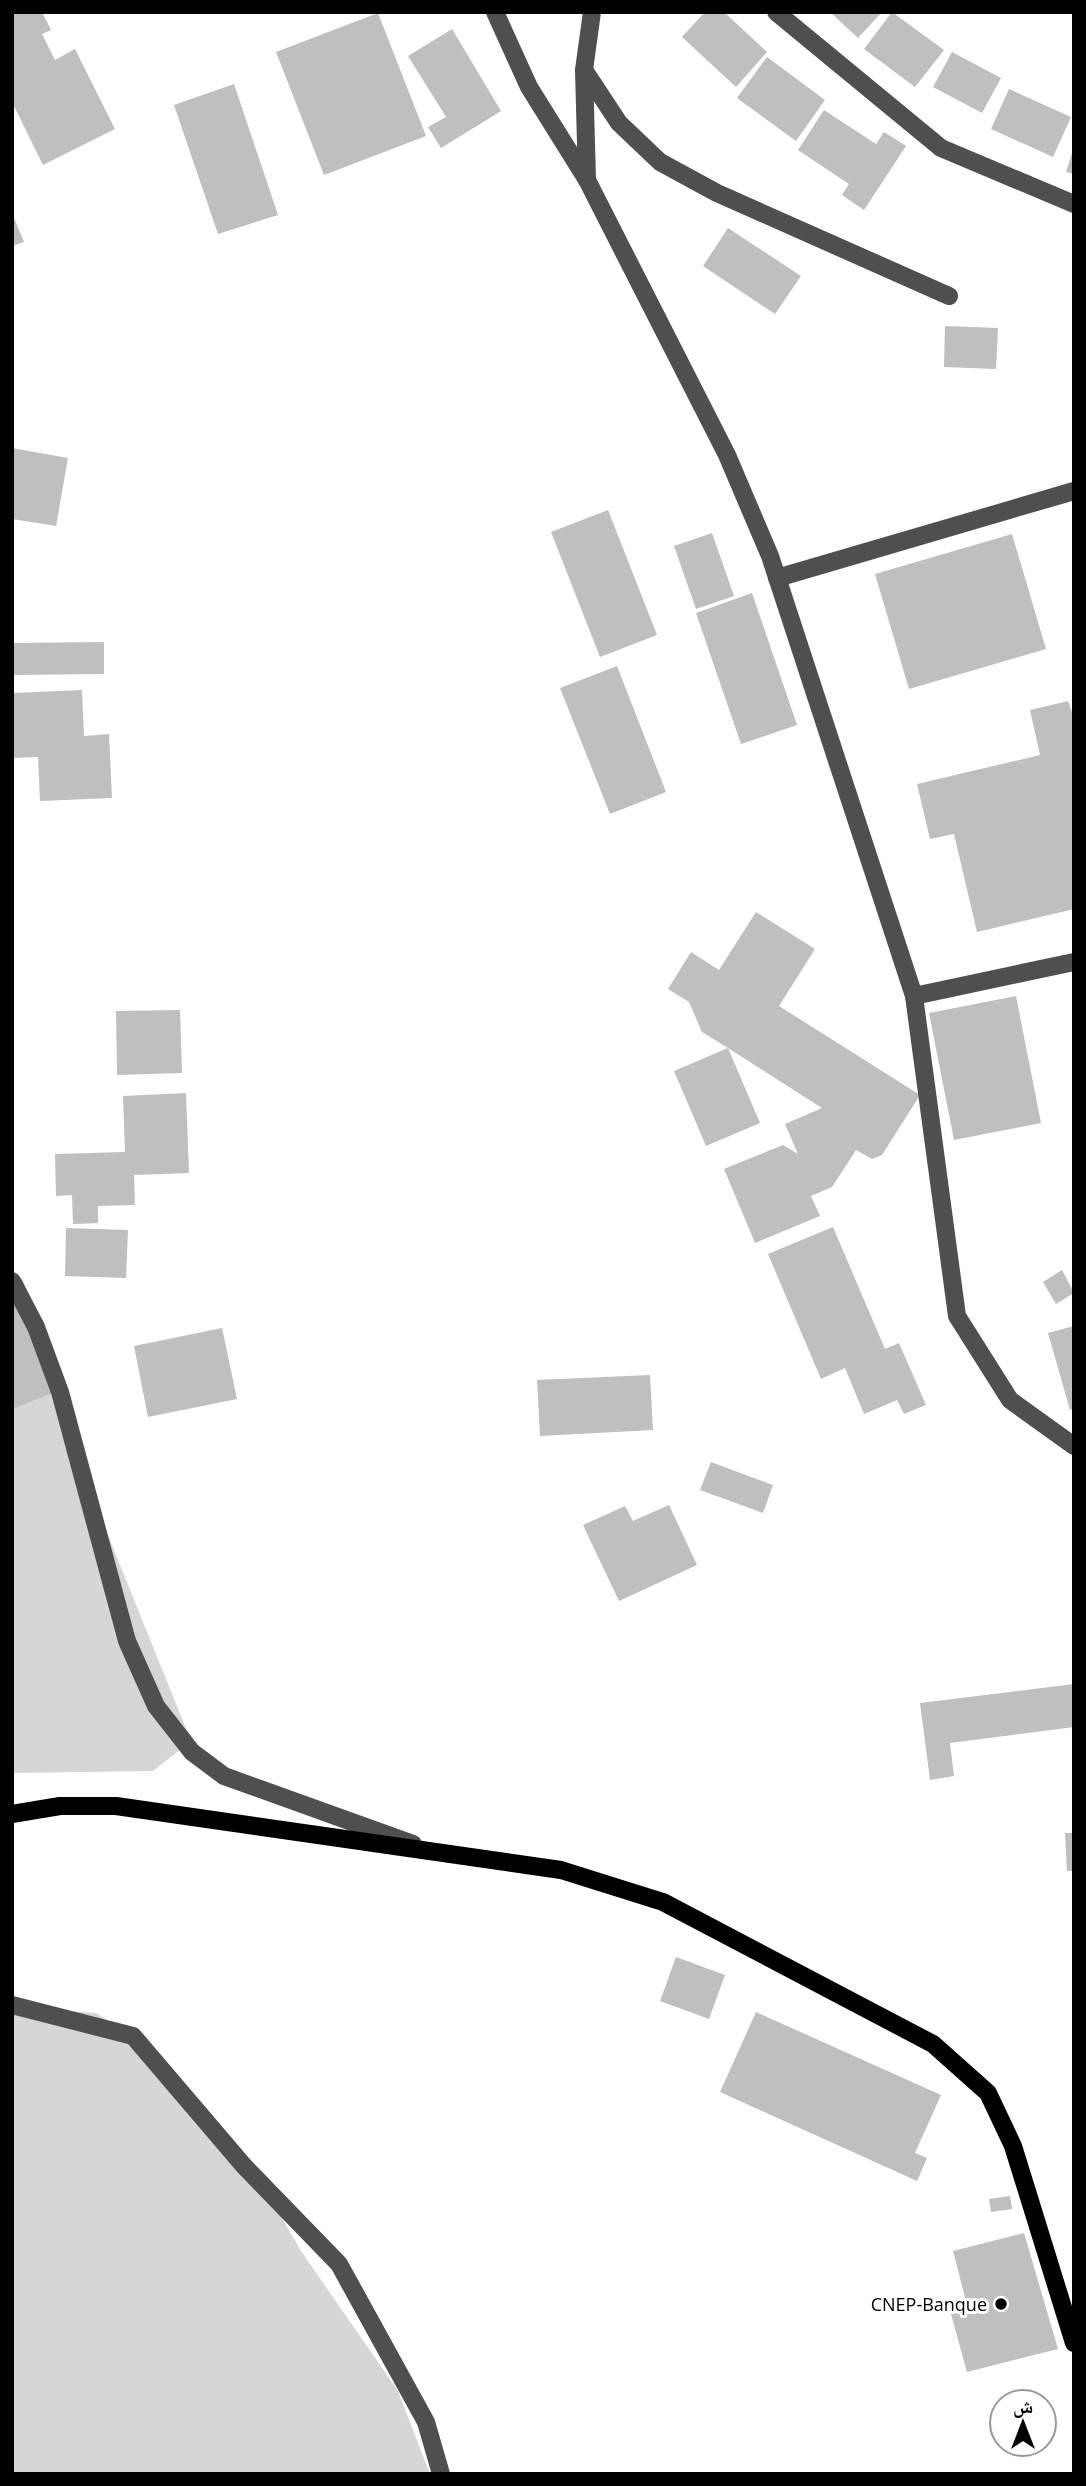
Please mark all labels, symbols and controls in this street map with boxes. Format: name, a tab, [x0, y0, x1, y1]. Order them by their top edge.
place label: CNEP-Banque	[871, 2292, 987, 2316]
marker: CNEP-Banque	[993, 2296, 1009, 2312]
north arrow	[988, 2388, 1058, 2458]
text: ش	[1013, 2393, 1033, 2419]

